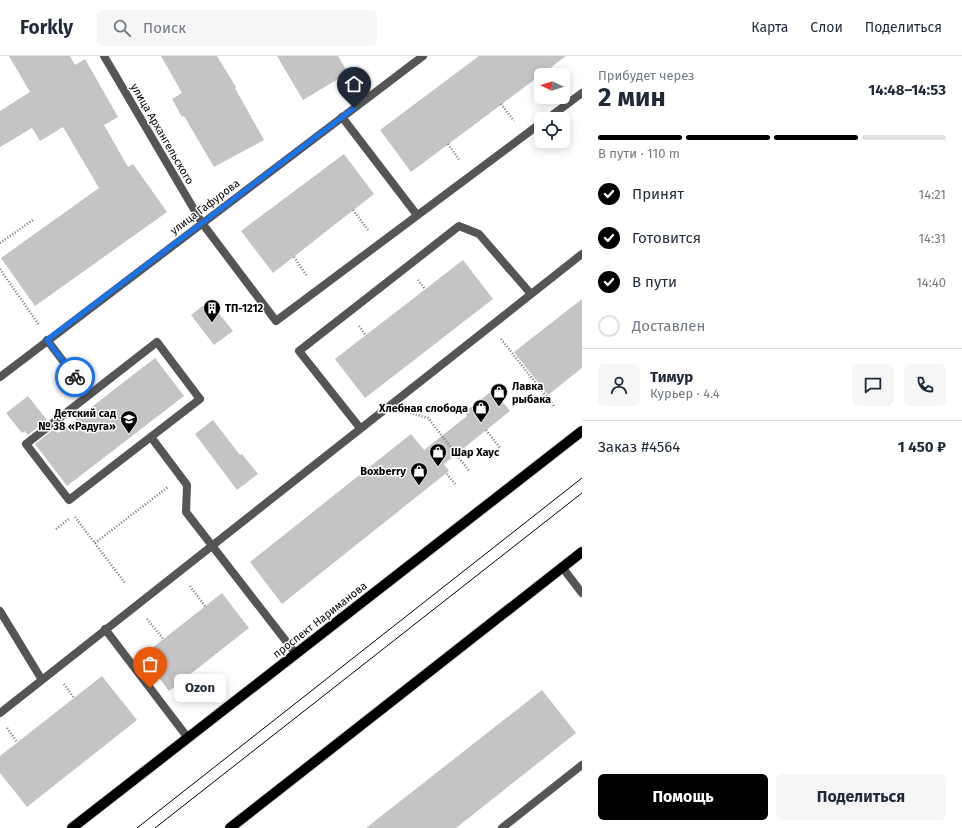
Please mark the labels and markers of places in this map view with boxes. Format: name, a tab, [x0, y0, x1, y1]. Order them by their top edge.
pin	[337, 67, 371, 108]
building icon: ТП-1212	[202, 298, 222, 323]
place label: ТП-1212	[225, 302, 264, 315]
place label: Лавка рыбака	[512, 380, 551, 406]
shop icon: Лавка рыбака	[489, 382, 509, 407]
shop icon: Хлебная слобода	[471, 398, 491, 423]
place label: Хлебная слобода	[378, 402, 468, 415]
place label: Детский сад № 38 «Радуга»	[38, 407, 116, 433]
school or university icon: Детский сад № 38 «Радуга»	[119, 409, 139, 434]
shop icon: Шар Хаус	[428, 442, 448, 467]
place label: Шар Хаус	[451, 446, 500, 459]
shop icon: Boxberry	[409, 461, 429, 486]
place label: Boxberry	[360, 465, 406, 478]
pin	[133, 647, 167, 688]
callout: Ozon	[174, 674, 226, 702]

